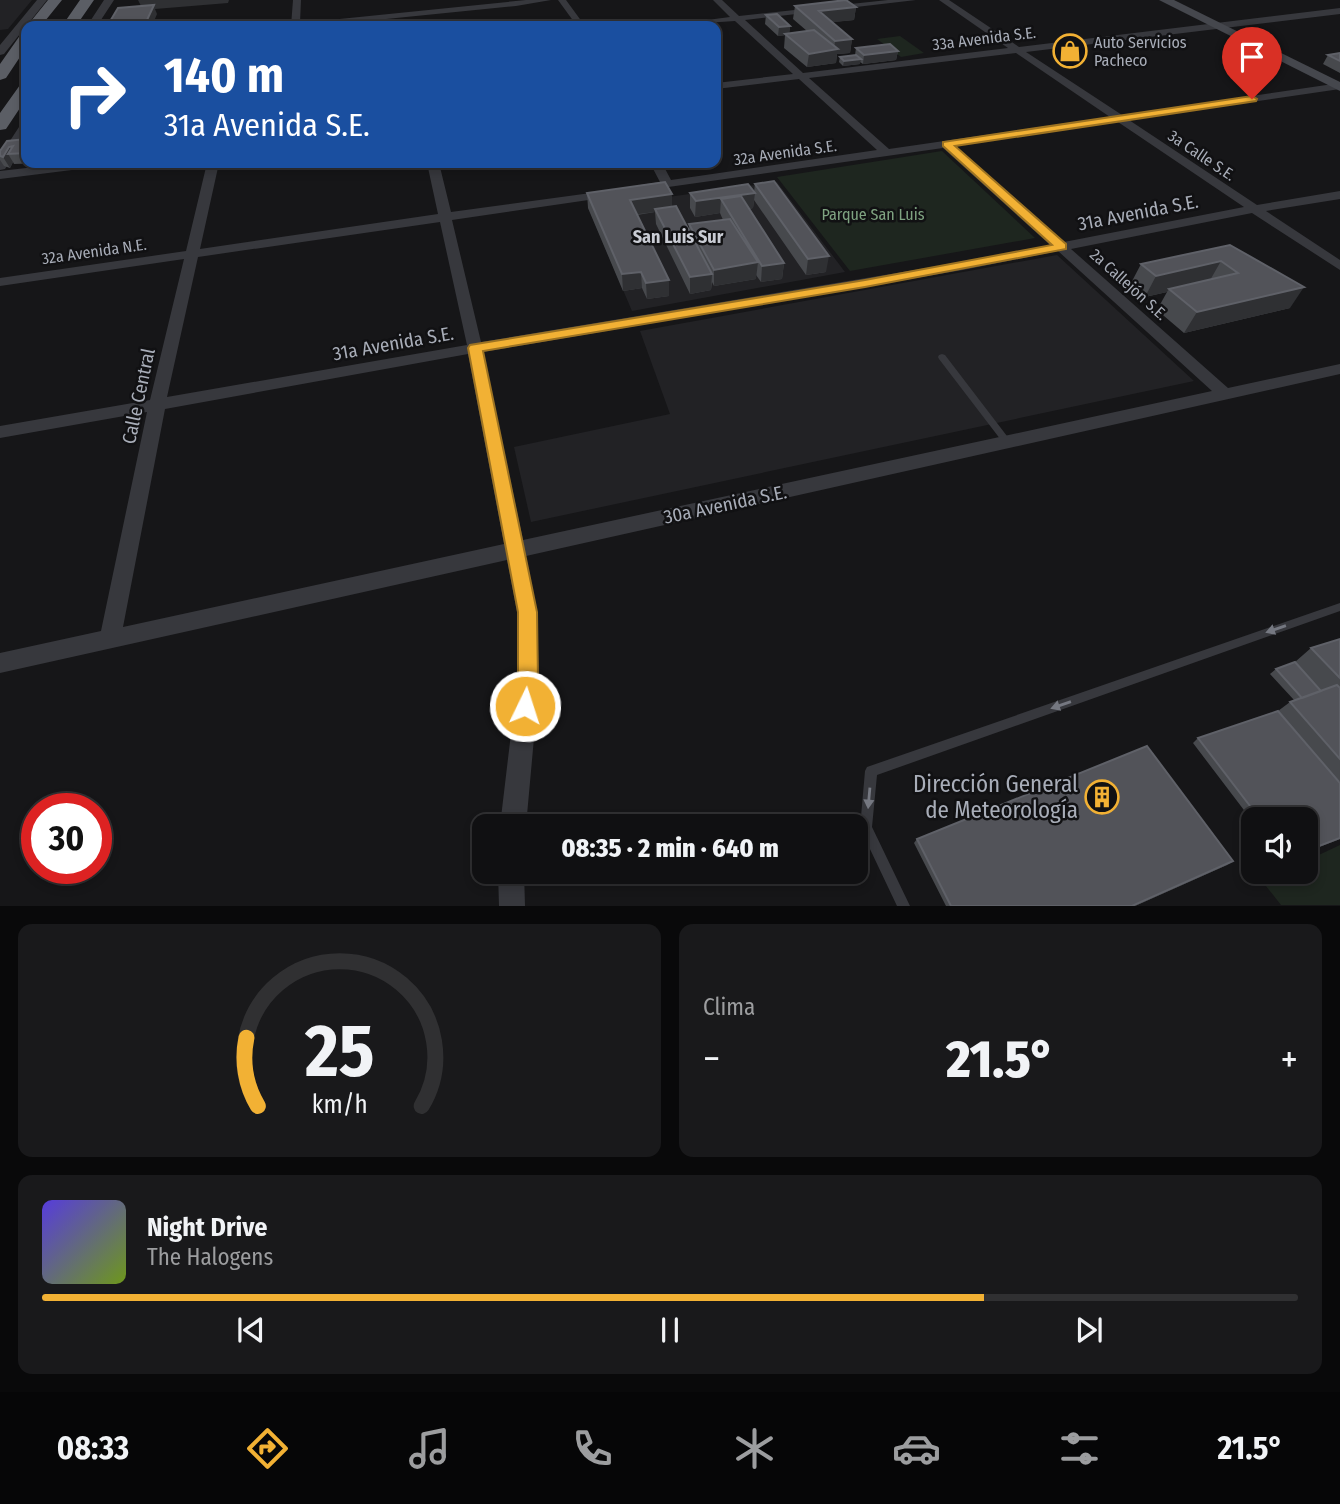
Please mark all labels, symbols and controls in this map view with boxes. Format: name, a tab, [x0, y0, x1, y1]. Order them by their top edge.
street label: 33a Avenida S.E.	[931, 23, 1037, 54]
pin	[1222, 27, 1282, 99]
shop icon: Auto Servicios Pacheco	[1051, 32, 1089, 70]
place label: Auto Servicios Pacheco	[1094, 33, 1187, 70]
icon: arrive	[1233, 38, 1271, 76]
text: 140 m	[164, 46, 284, 105]
icon: right	[49, 49, 140, 140]
text: 31a Avenida S.E.	[164, 106, 370, 144]
street label: 3a Calle S.E.	[1165, 126, 1239, 185]
street label: 32a Avenida S.E.	[732, 136, 838, 169]
street label: 31a Avenida S.E.	[1076, 190, 1200, 235]
park label: Parque San Luis	[821, 205, 925, 224]
district label: San Luis Sur	[633, 226, 724, 248]
street label: 32a Avenida N.E.	[40, 235, 148, 268]
street label: 2a Callejón S.E.	[1086, 245, 1171, 324]
street label: 31a Avenida S.E.	[331, 322, 455, 365]
street label: Calle Central	[117, 346, 160, 446]
street label: 30a Avenida S.E.	[662, 480, 789, 529]
one-way arrow	[1265, 624, 1286, 635]
position arrow	[488, 669, 562, 743]
one-way arrow	[1050, 700, 1071, 711]
place label: Dirección General de Meteorología	[913, 770, 1078, 824]
building icon: Dirección General de Meteorología	[1083, 778, 1121, 816]
one-way arrow	[863, 787, 874, 809]
speed limit sign: 30	[21, 793, 112, 884]
map controls	[1241, 807, 1318, 884]
button: sound	[1241, 807, 1318, 884]
text: 08:35 · 2 min · 640 m	[561, 833, 779, 864]
text: Clima	[703, 993, 755, 1021]
text: 25	[304, 1009, 374, 1096]
text: 21.5°	[946, 1028, 1055, 1091]
text: −	[703, 1036, 720, 1082]
text: +	[1281, 1036, 1298, 1082]
text: km/h	[312, 1090, 367, 1120]
text: Night Drive	[147, 1212, 267, 1243]
text: The Halogens	[147, 1243, 273, 1271]
icon: previous	[232, 1311, 270, 1349]
icon: pause	[651, 1311, 689, 1349]
icon: next	[1070, 1311, 1108, 1349]
icon: directions	[243, 1424, 292, 1473]
icon: music	[405, 1424, 454, 1473]
icon: phone	[568, 1424, 617, 1473]
icon: climate	[730, 1424, 779, 1473]
icon: car	[892, 1424, 941, 1473]
icon: filters	[1055, 1424, 1104, 1473]
text: 08:33	[57, 1429, 129, 1467]
text: 21.5°	[1217, 1429, 1283, 1467]

